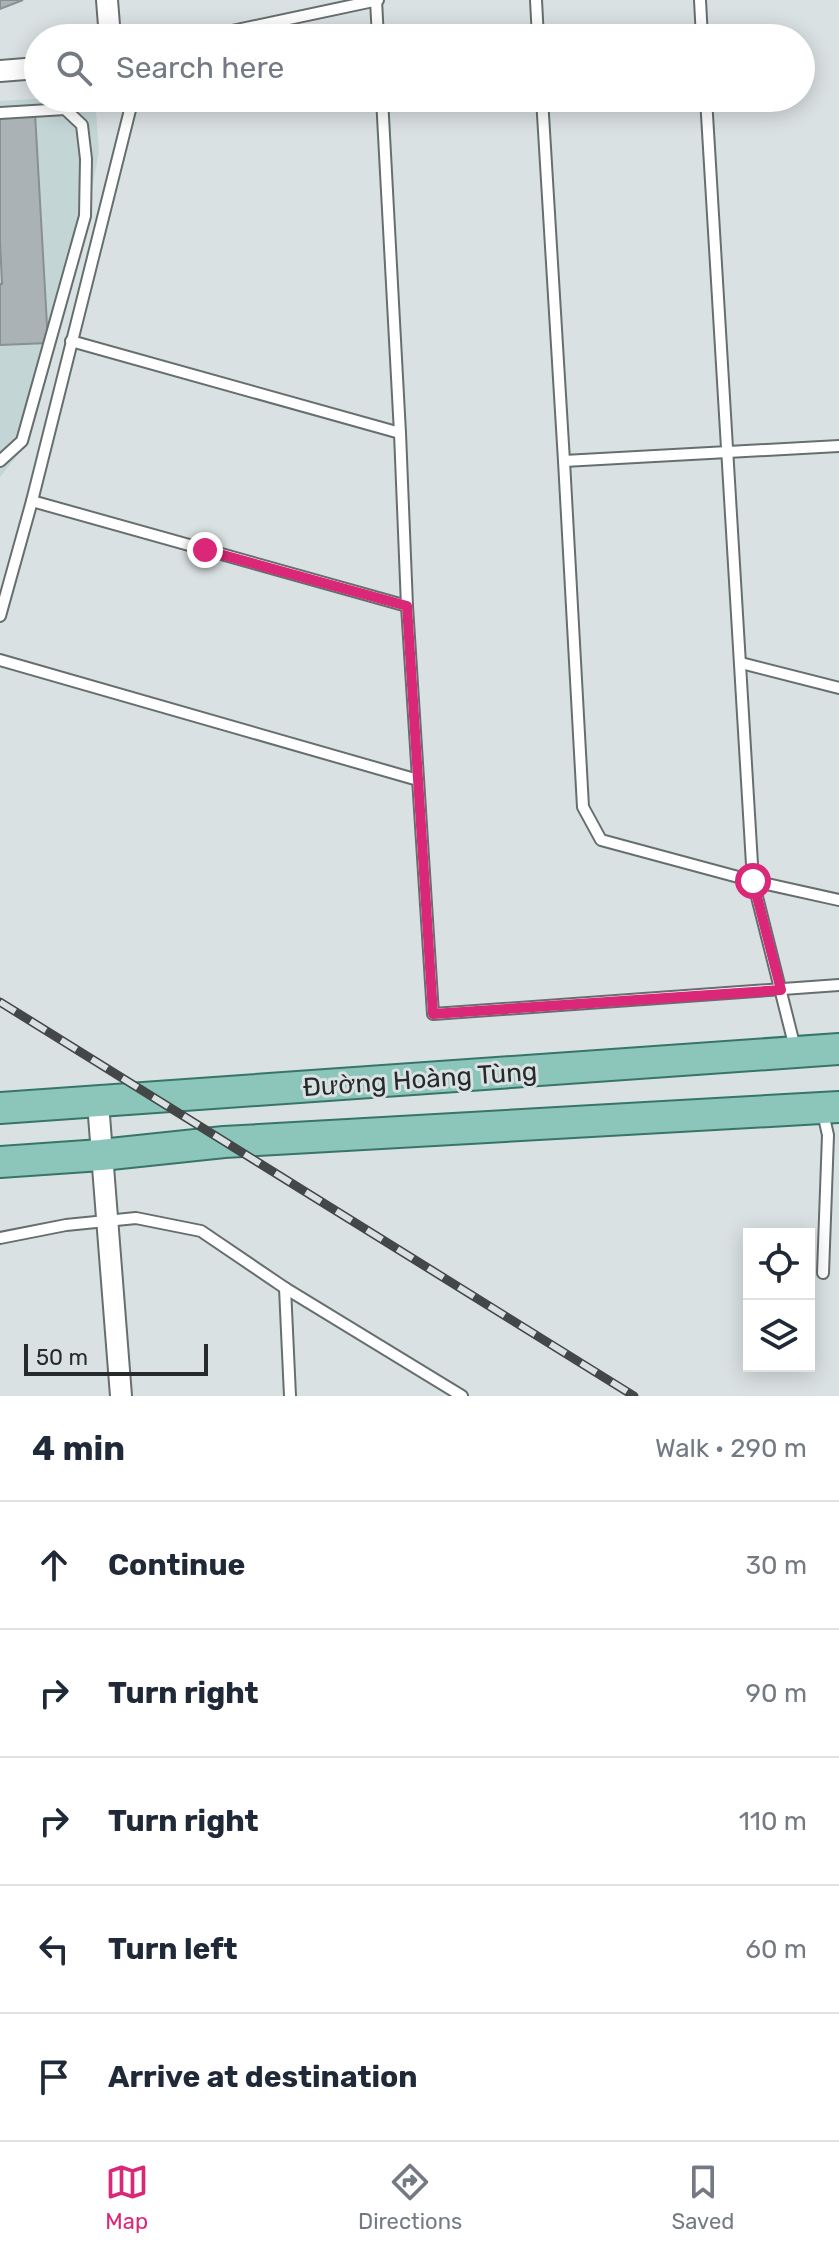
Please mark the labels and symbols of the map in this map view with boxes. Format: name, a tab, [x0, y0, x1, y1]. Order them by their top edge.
route end	[187, 532, 223, 568]
route start	[735, 863, 771, 899]
street label: Đường Hoàng Tùng	[302, 1056, 538, 1103]
scale bar	[24, 1340, 208, 1376]

